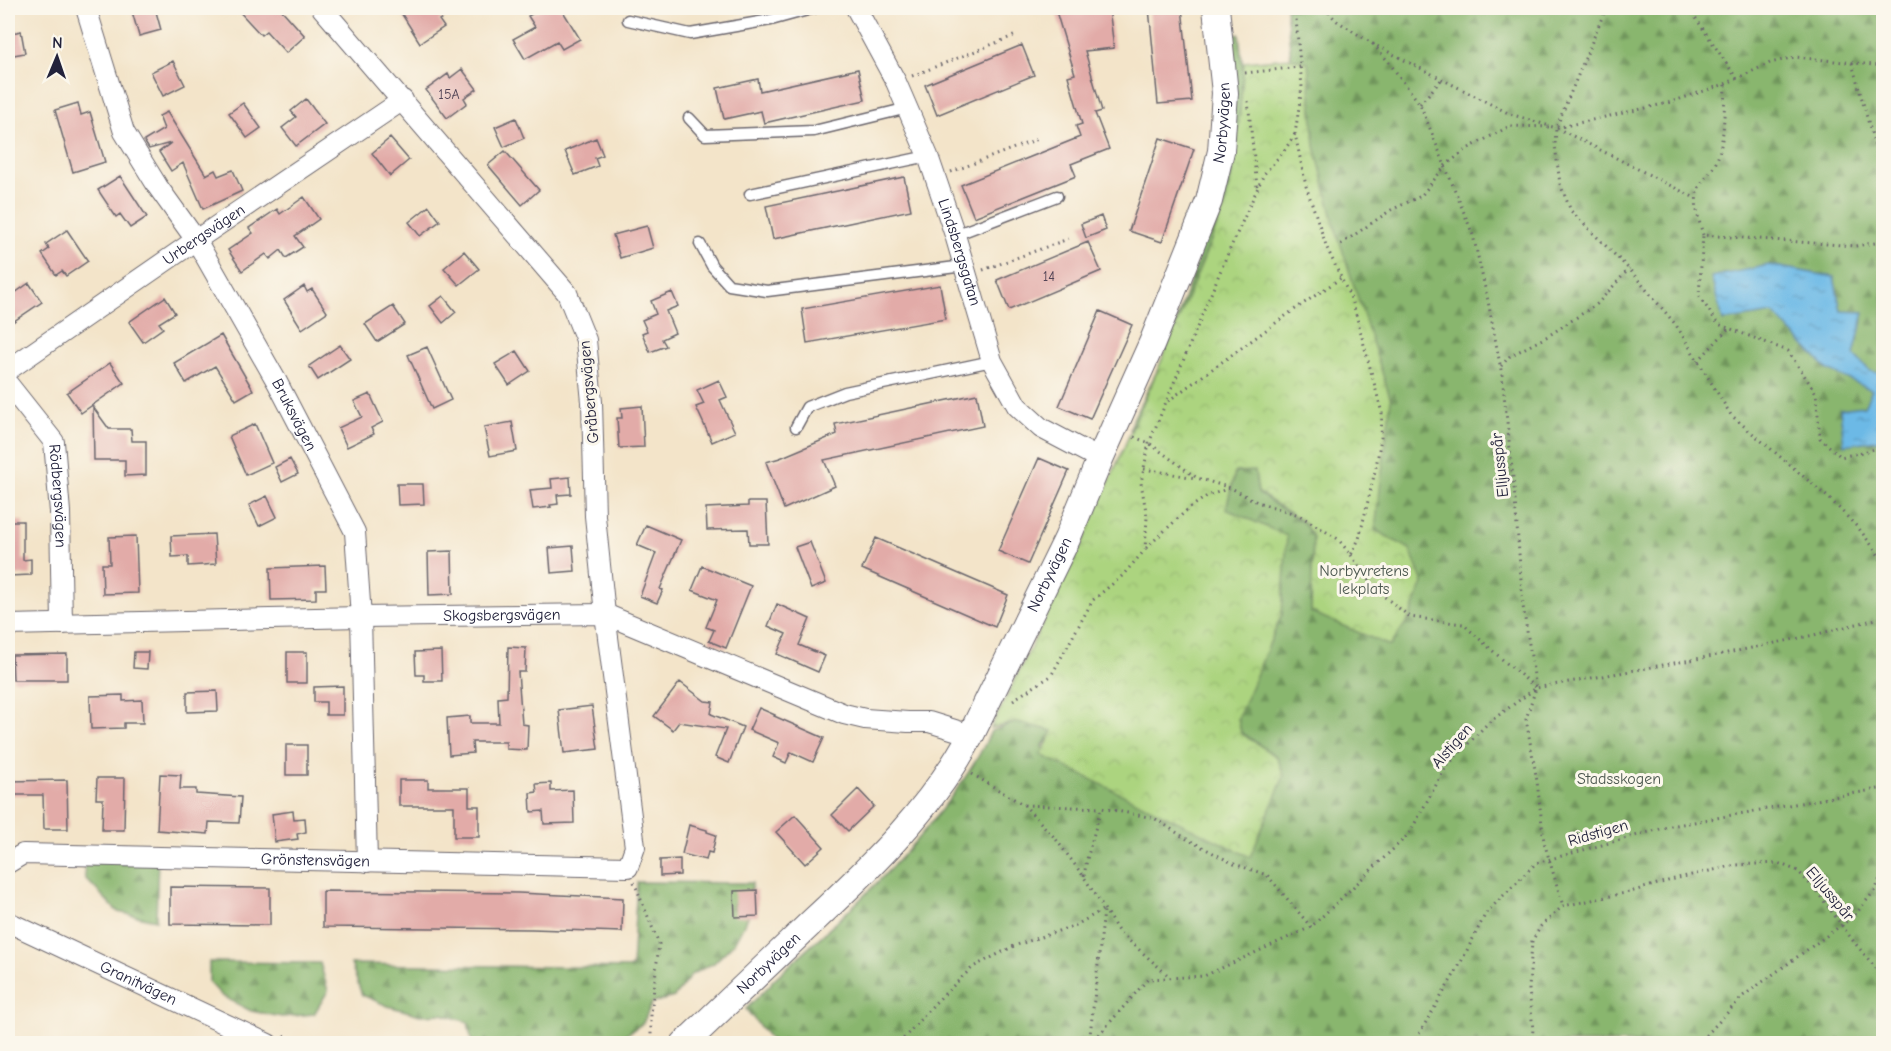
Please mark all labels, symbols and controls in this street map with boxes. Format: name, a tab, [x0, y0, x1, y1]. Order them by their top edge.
north arrow	[27, 27, 87, 87]
text: N	[52, 34, 63, 52]
street label: Norbyvägen	[1209, 82, 1234, 165]
house number: 15A	[438, 86, 460, 103]
street label: Lindsbergsgatan	[934, 196, 984, 308]
street label: Urbergsvägen	[160, 201, 248, 269]
house number: 14	[1043, 268, 1055, 285]
street label: Gråbergsvägen	[576, 340, 602, 444]
street label: Bruksvägen	[268, 376, 320, 454]
street label: Elljusspår	[1488, 431, 1512, 498]
street label: Rödbergsvägen	[45, 443, 70, 548]
street label: Norbyvägen	[1024, 534, 1075, 615]
park label: Norbyvretens lekplats	[1319, 562, 1409, 598]
street label: Skogsbergsvägen	[443, 606, 561, 625]
street label: Alstigen	[1428, 720, 1476, 772]
park label: Stadsskogen	[1577, 770, 1661, 788]
street label: Ridstigen	[1566, 816, 1630, 850]
street label: Grönstensvägen	[261, 850, 370, 870]
street label: Elljusspår	[1802, 863, 1858, 925]
street label: Norbyvägen	[733, 929, 804, 998]
street label: Granitvägen	[97, 957, 180, 1009]

